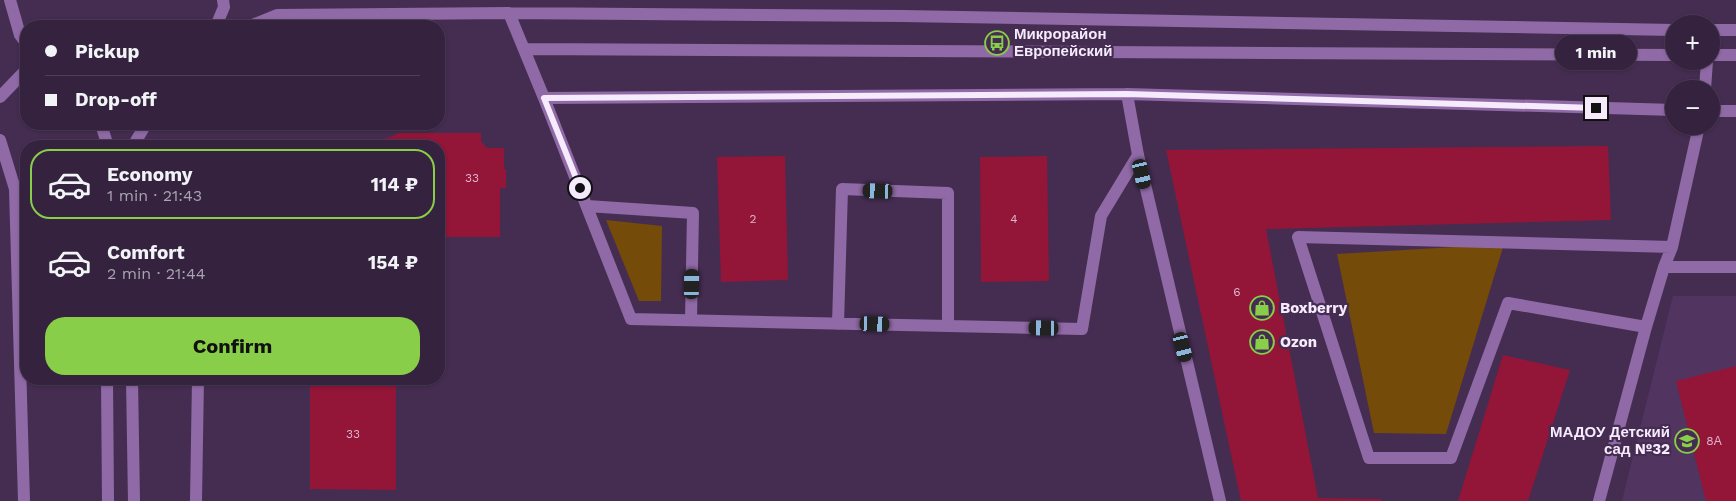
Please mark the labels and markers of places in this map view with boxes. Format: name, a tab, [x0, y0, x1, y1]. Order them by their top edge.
place label: Микрорайон Европейский	[1014, 25, 1112, 60]
bus stop icon: Микрорайон Европейский	[984, 30, 1010, 56]
shop icon: Boxberry	[1249, 295, 1275, 321]
place label: Boxberry	[1280, 299, 1348, 317]
shop icon: Ozon	[1249, 329, 1275, 355]
place label: Ozon	[1280, 333, 1317, 351]
place label: МАДОУ Детский сад №32	[1550, 423, 1670, 458]
school or university icon: МАДОУ Детский сад №32	[1674, 428, 1700, 454]

